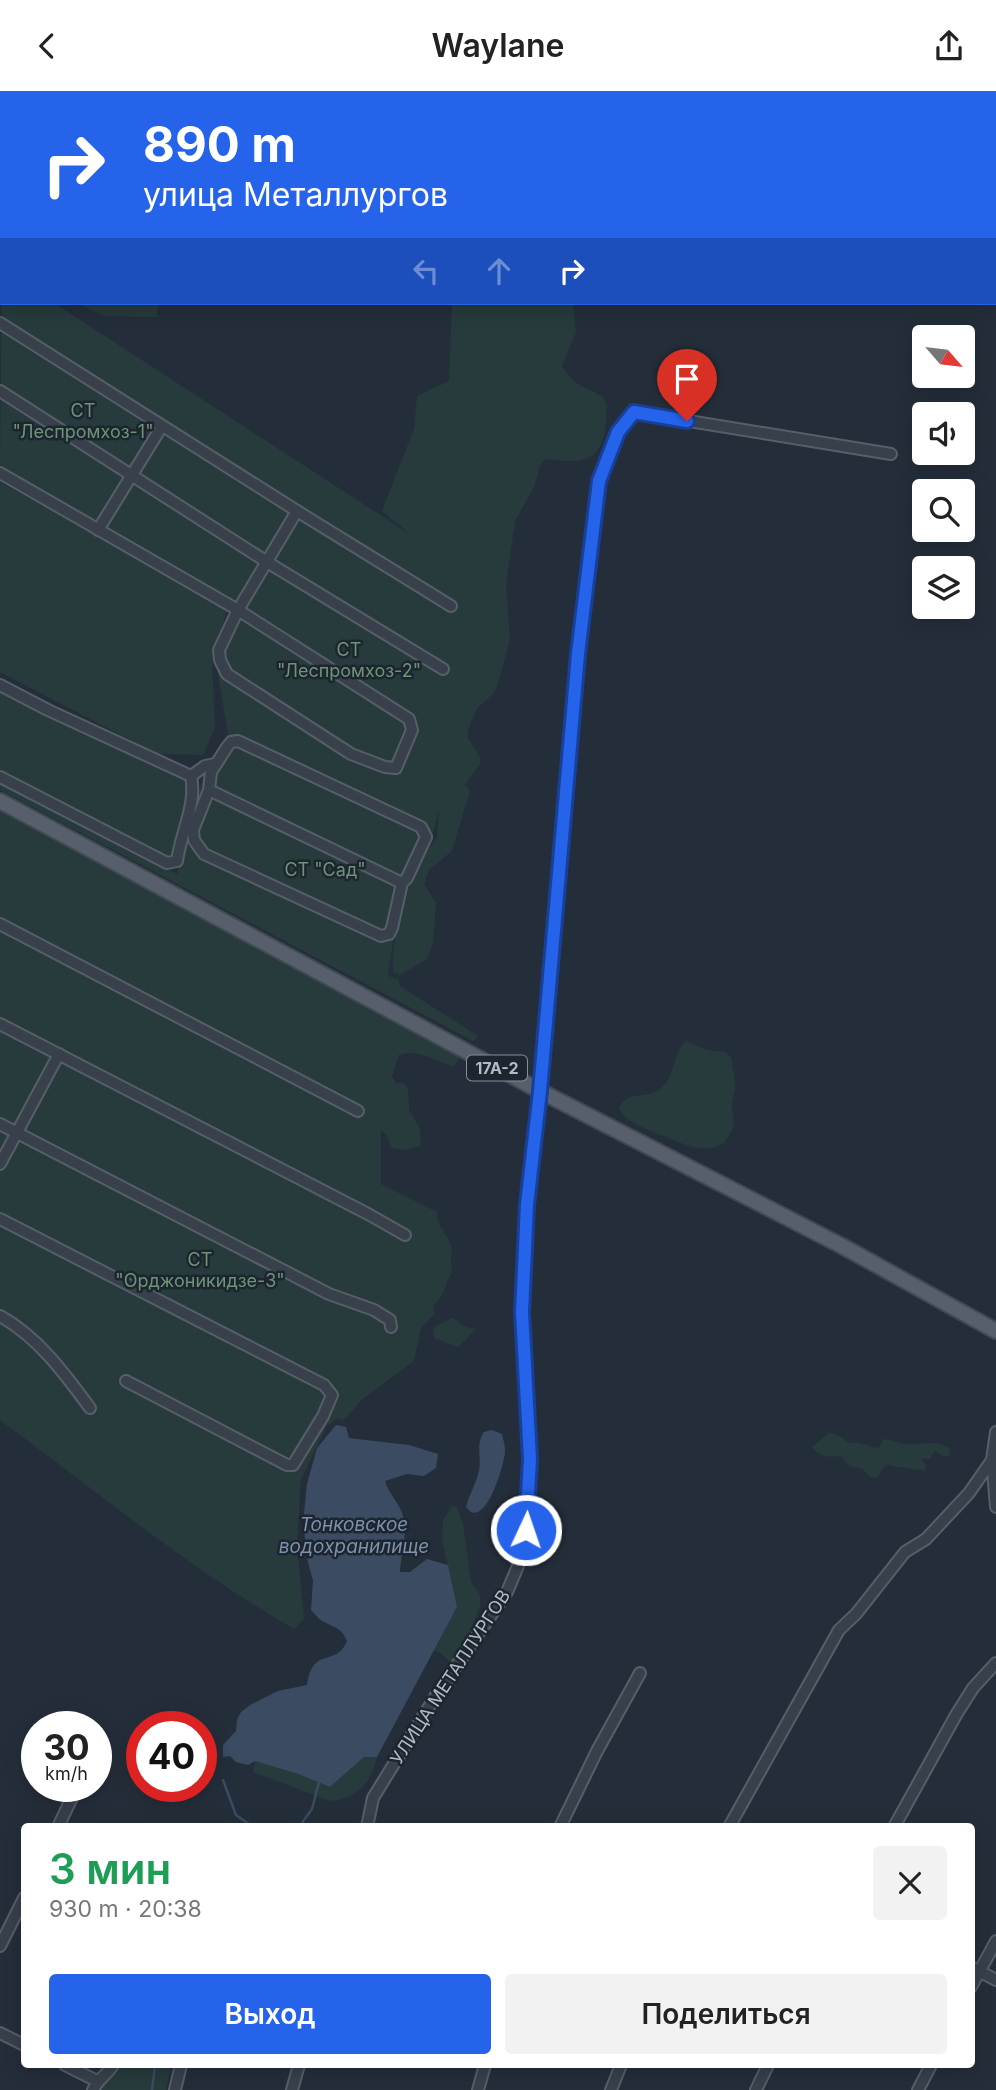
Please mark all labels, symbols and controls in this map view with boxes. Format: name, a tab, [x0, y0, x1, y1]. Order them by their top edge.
text: Waylane	[432, 26, 564, 65]
icon: back	[28, 27, 66, 65]
icon: share	[930, 27, 968, 65]
text: 890 m	[143, 115, 296, 174]
icon: right	[28, 119, 119, 210]
text: улица Металлургов	[143, 175, 448, 214]
icon: left	[407, 252, 445, 290]
icon: ahead	[480, 252, 518, 290]
icon: right	[553, 252, 591, 290]
north arrow	[912, 325, 975, 389]
map controls	[912, 325, 975, 619]
pin	[657, 349, 717, 421]
icon: arrive	[668, 360, 706, 398]
park label: СТ "Леспромхоз-1"	[12, 400, 154, 442]
button: sound	[912, 402, 975, 465]
button: search	[912, 479, 975, 542]
button: layers	[912, 556, 975, 619]
park label: СТ "Леспромхоз-2"	[277, 639, 421, 681]
park label: СТ "Сад"	[284, 859, 366, 880]
road number: 17А-2	[467, 1056, 527, 1081]
park label: СТ "Орджоникидзе-3"	[115, 1249, 285, 1291]
position arrow	[489, 1493, 563, 1567]
water label: Тонковское водохранилище	[279, 1513, 429, 1558]
street label: УЛИЦА МЕТАЛЛУРГОВ	[386, 1586, 514, 1768]
speed limit sign: 40	[126, 1711, 217, 1802]
text: 30	[43, 1726, 90, 1768]
text: km/h	[45, 1763, 88, 1784]
text: 3 мин	[49, 1843, 171, 1894]
button: close	[873, 1846, 947, 1920]
text: 930 m · 20:38	[49, 1895, 202, 1923]
button: Выход	[49, 1974, 491, 2054]
button: Поделиться	[505, 1974, 947, 2054]

